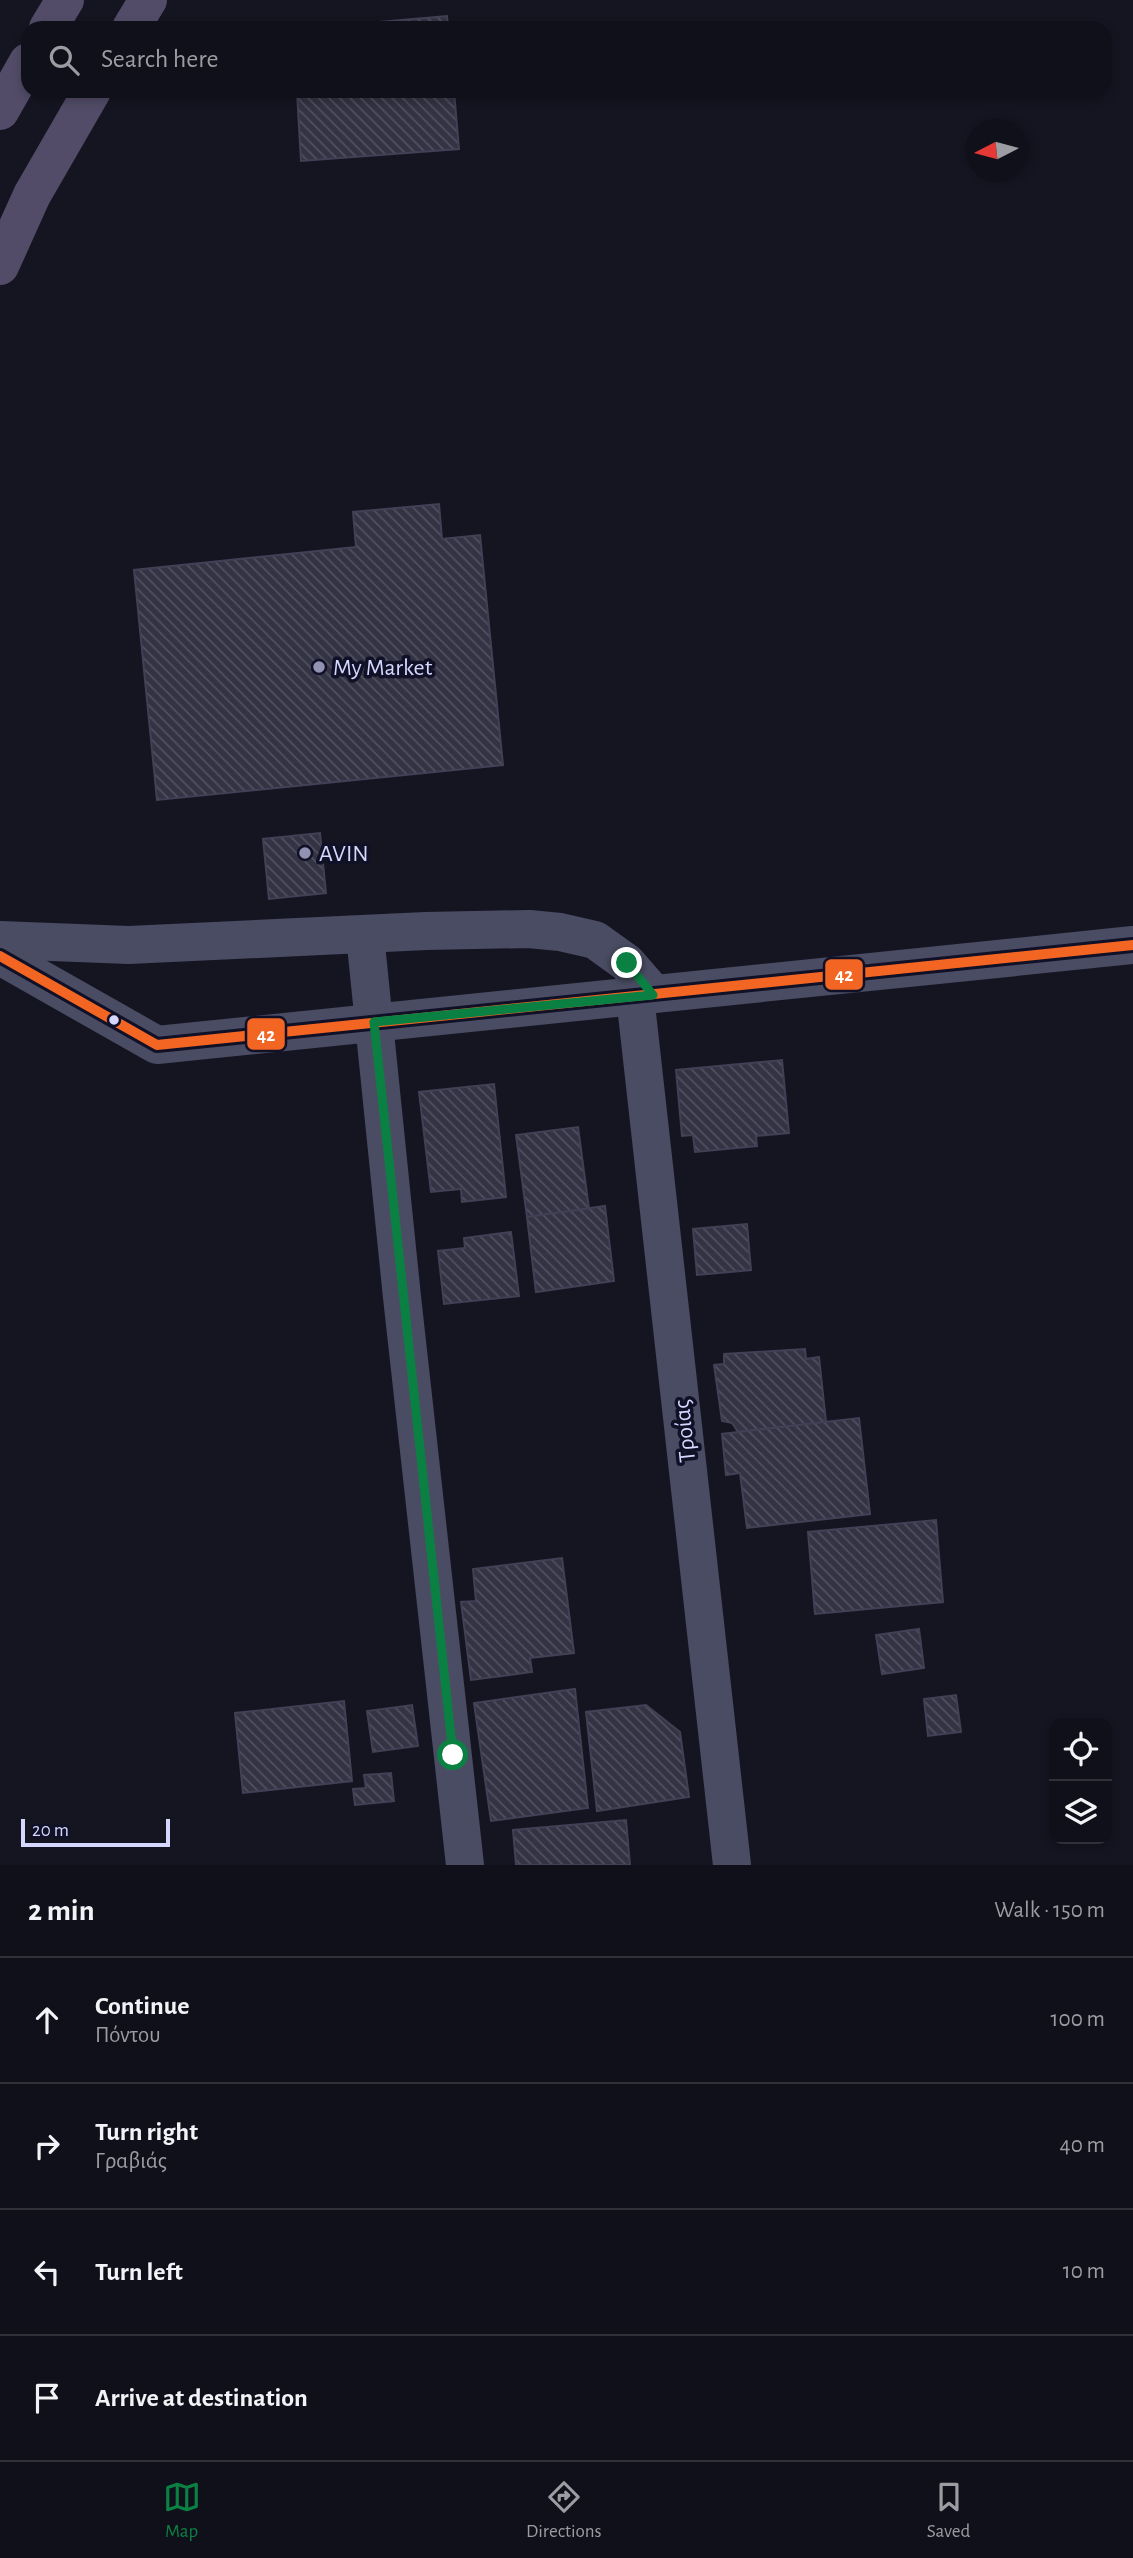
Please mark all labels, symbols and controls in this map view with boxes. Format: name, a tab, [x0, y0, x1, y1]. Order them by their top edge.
search box	[21, 21, 1112, 98]
icon: search	[45, 41, 83, 79]
text: Search here	[101, 46, 219, 72]
north arrow	[965, 119, 1028, 182]
place label: My Market	[333, 656, 433, 680]
marker: My Market	[311, 659, 327, 675]
place label: AVIN	[319, 842, 369, 866]
marker: AVIN	[297, 845, 313, 861]
route end	[611, 947, 642, 978]
line badge: 42	[824, 958, 864, 991]
text: 42	[835, 966, 853, 985]
unlabelled marker	[107, 1013, 121, 1027]
line badge: 42	[246, 1017, 286, 1051]
text: 42	[257, 1026, 275, 1045]
street label: Τροίας	[670, 1398, 700, 1464]
map controls	[1049, 1718, 1112, 1844]
button: locate	[1049, 1718, 1112, 1781]
route start	[437, 1739, 468, 1770]
button: layers	[1049, 1781, 1112, 1844]
scale bar	[21, 1816, 170, 1848]
text: 20 m	[32, 1821, 69, 1840]
text: 2 min	[28, 1896, 95, 1926]
text: Walk · 150 m	[994, 1899, 1105, 1922]
text: Continue	[95, 1993, 190, 2019]
icon: ahead	[28, 2001, 66, 2039]
text: 100 m	[1051, 2008, 1105, 2031]
text: Πόντου	[95, 2024, 160, 2047]
text: Turn right	[95, 2119, 198, 2145]
icon: right	[28, 2127, 66, 2165]
text: 40 m	[1060, 2134, 1105, 2157]
text: Γραβιάς	[95, 2150, 167, 2173]
icon: left	[28, 2253, 66, 2291]
text: Turn left	[95, 2259, 183, 2285]
text: 10 m	[1063, 2260, 1105, 2283]
icon: arrive	[28, 2379, 66, 2417]
text: Arrive at destination	[95, 2385, 308, 2411]
tab: Map	[163, 2478, 201, 2543]
tab: Directions	[526, 2478, 602, 2543]
tab: Saved	[927, 2478, 970, 2543]

